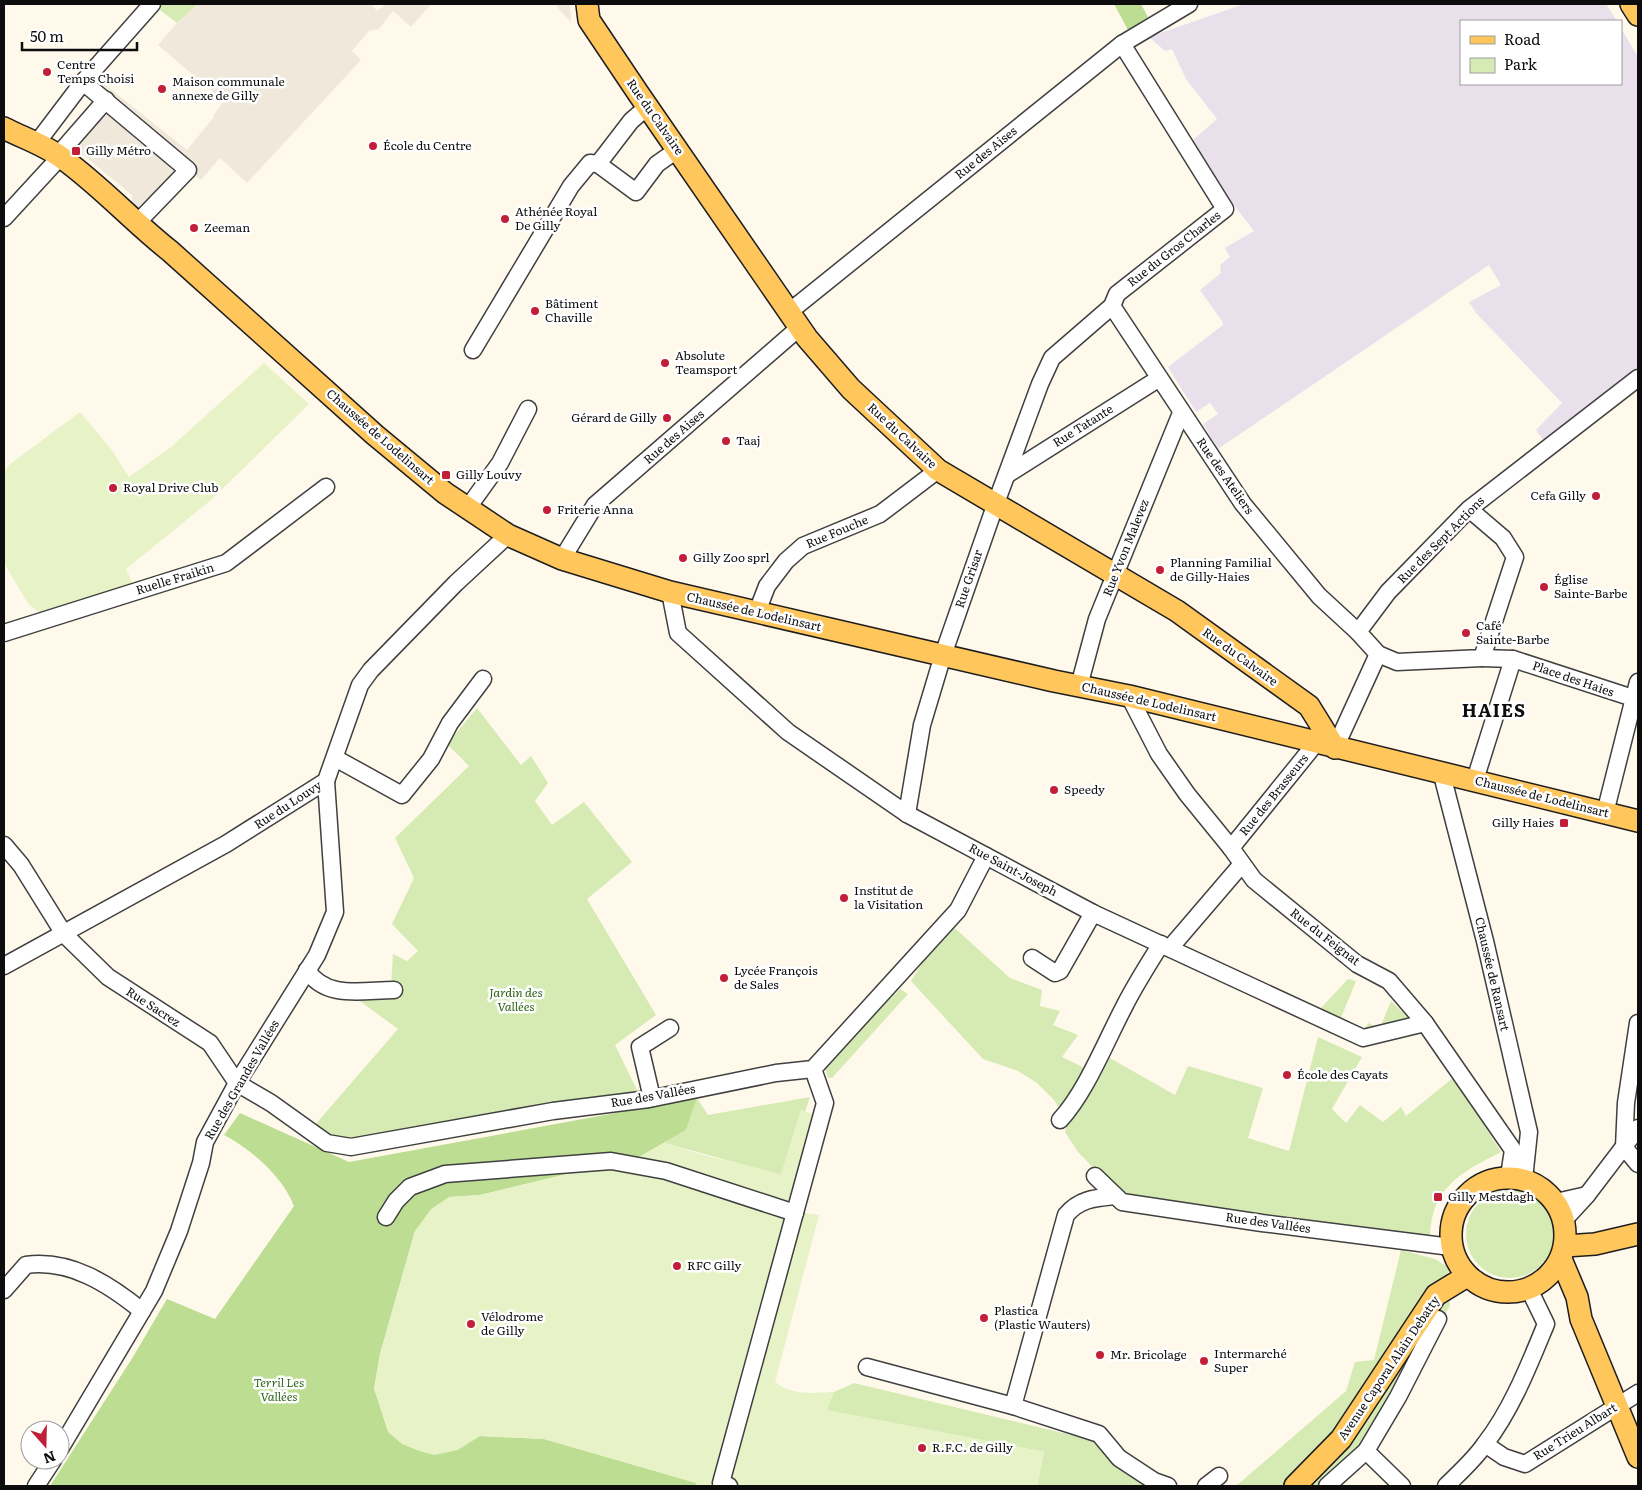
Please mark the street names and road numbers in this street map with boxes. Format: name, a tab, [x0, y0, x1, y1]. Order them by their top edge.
street label: Rue du Calvaire	[623, 75, 689, 158]
street label: Rue des Aises	[950, 121, 1021, 183]
street label: Rue du Gros Charles	[1123, 206, 1224, 290]
street label: Chaussée de Lodelinsart	[323, 384, 439, 488]
street label: Rue du Calvaire	[864, 398, 941, 472]
street label: Rue Tatante	[1049, 399, 1116, 451]
street label: Rue des Aises	[639, 404, 708, 468]
street label: Rue des Ateliers	[1193, 433, 1259, 518]
street label: Rue des Sept Actions	[1393, 491, 1488, 587]
street label: Rue Yvon Malevez	[1097, 496, 1153, 599]
street label: Rue Fouche	[803, 510, 870, 552]
street label: Rue Grisar	[950, 547, 987, 610]
street label: Ruelle Fraikin	[133, 558, 216, 598]
street label: Chaussée de Lodelinsart	[685, 587, 823, 635]
street label: Rue du Calvaire	[1199, 623, 1282, 690]
street label: Place des Haies	[1530, 656, 1617, 701]
street label: Chaussée de Lodelinsart	[1080, 677, 1218, 725]
street label: Rue des Brasseurs	[1234, 749, 1312, 839]
street label: Chaussée de Lodelinsart	[1473, 771, 1611, 821]
street label: Rue du Louvy	[250, 775, 325, 833]
street label: Rue Saint-Joseph	[966, 838, 1061, 900]
street label: Rue du Feignat	[1287, 903, 1364, 969]
street label: Chaussée de Ransart	[1471, 915, 1515, 1033]
street label: Rue Sacrez	[123, 982, 184, 1031]
street label: Rue des Grandes Vallées	[199, 1016, 283, 1143]
street label: Rue des Vallées	[609, 1079, 697, 1111]
street label: Rue des Vallées	[1224, 1207, 1312, 1237]
street label: Avenue Caporal Alain Debatty	[1333, 1292, 1443, 1443]
street label: Rue Trieu Albart	[1529, 1398, 1620, 1464]

